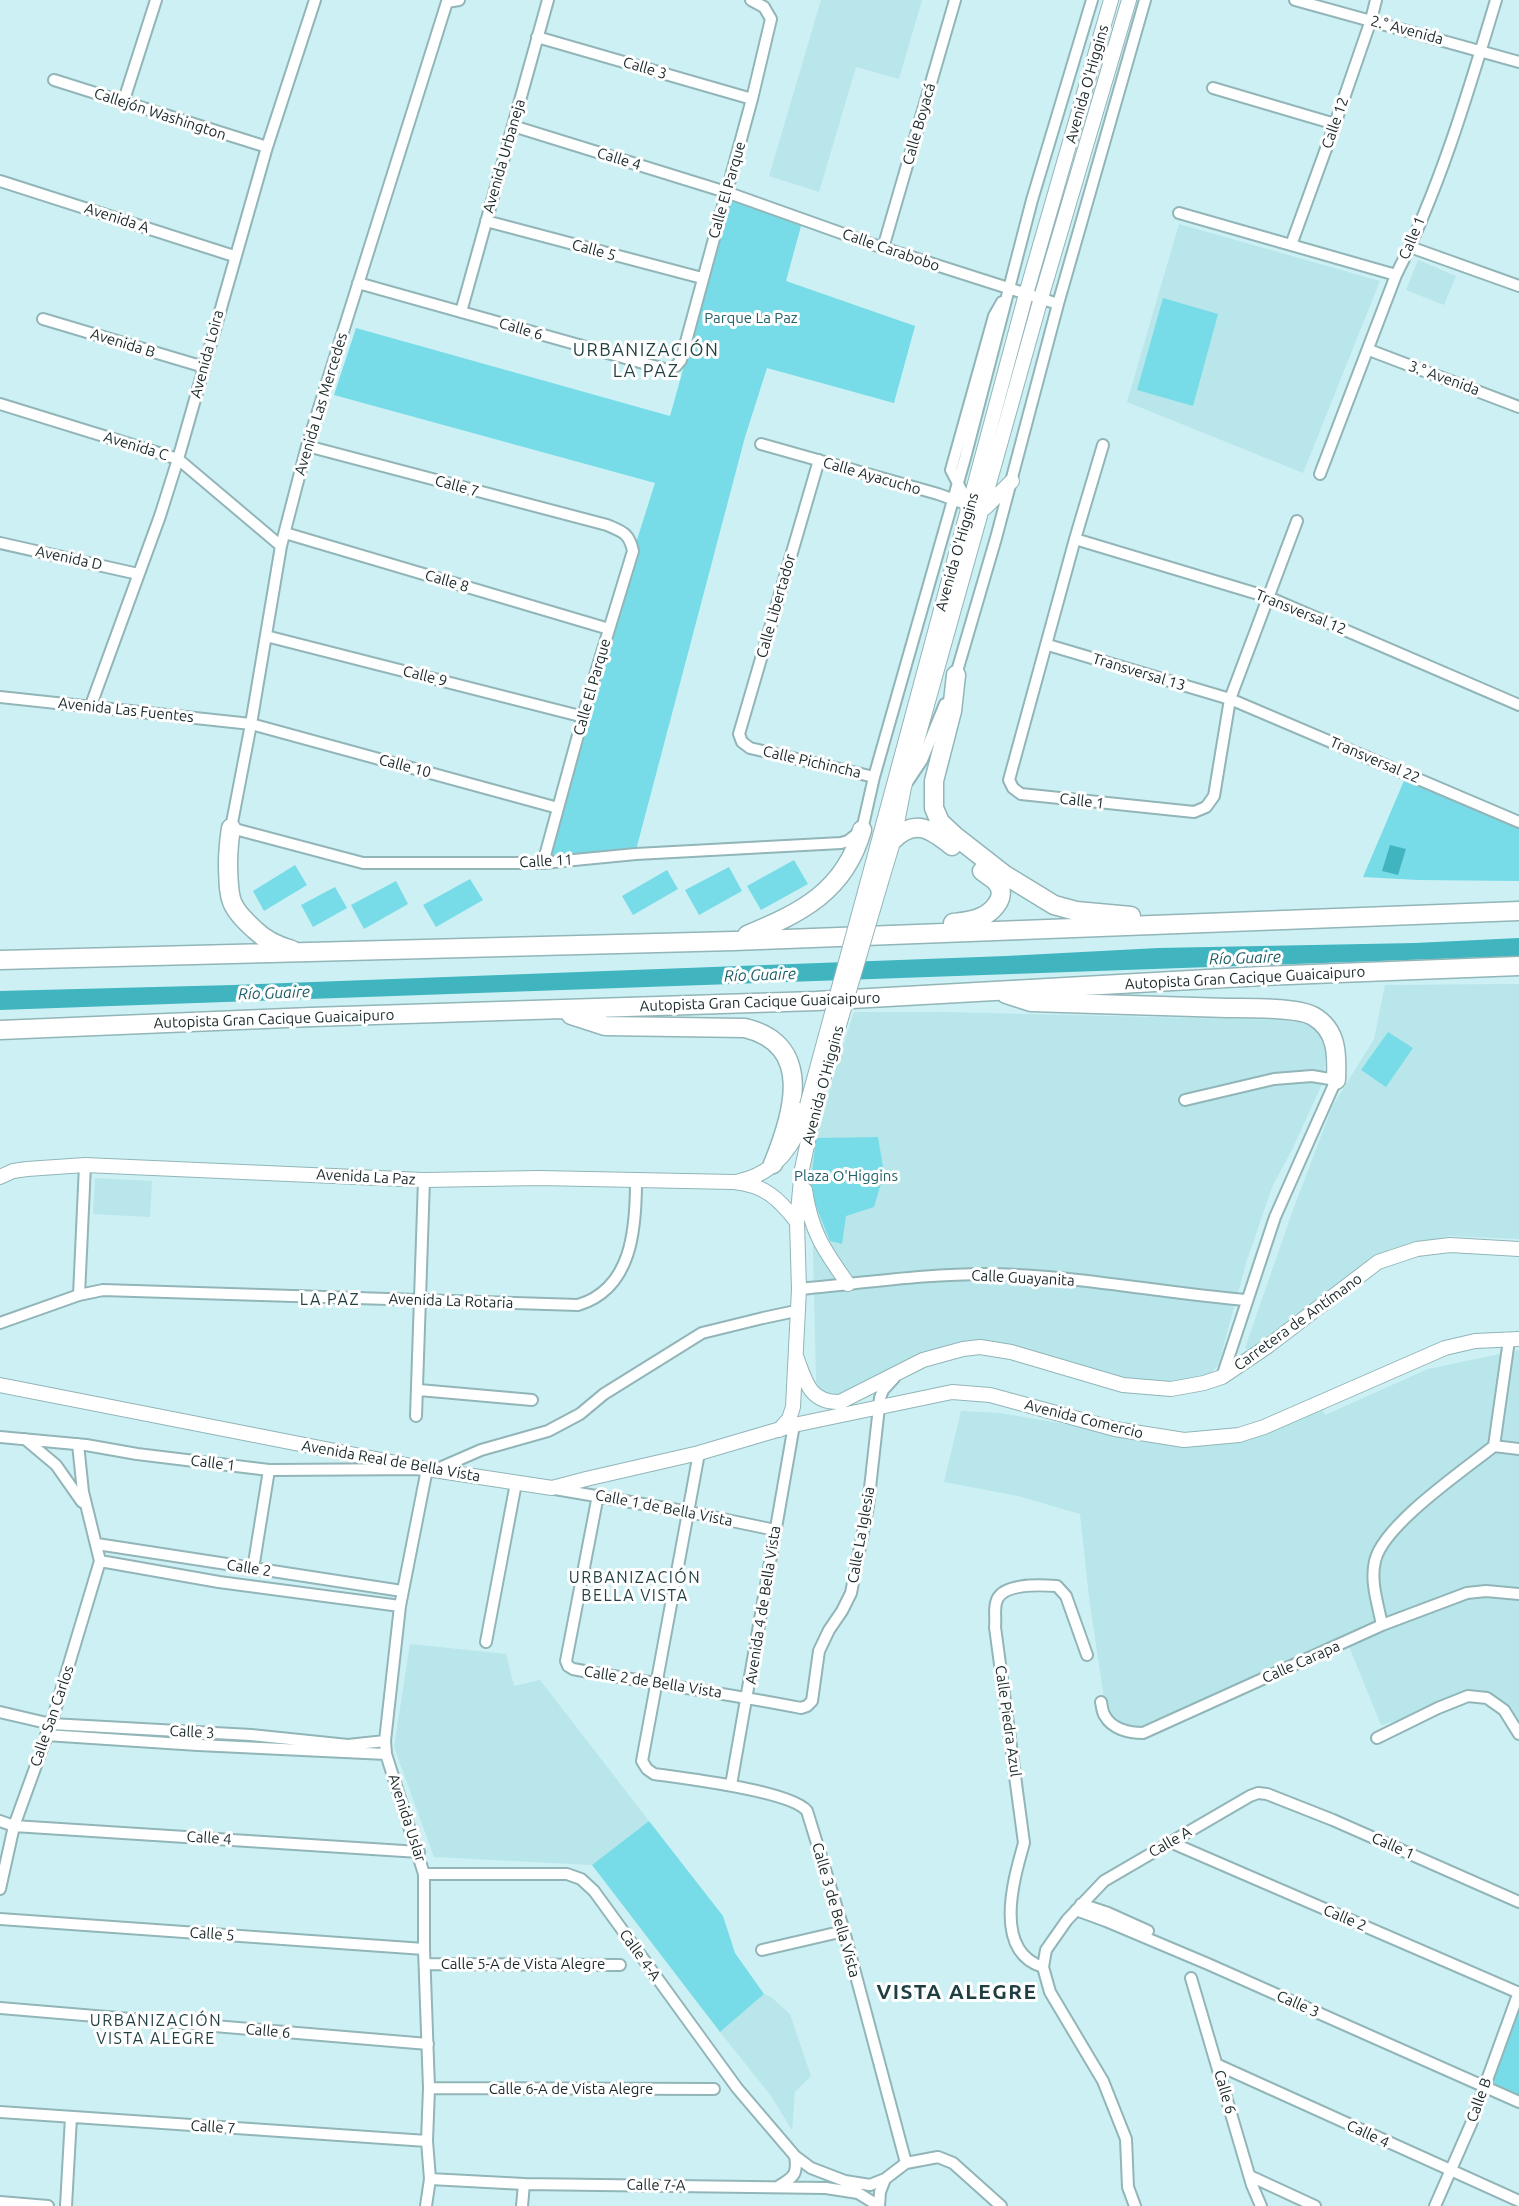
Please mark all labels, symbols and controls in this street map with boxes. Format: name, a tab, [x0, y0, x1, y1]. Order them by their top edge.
street label: 2.° Avenida	[1369, 12, 1445, 48]
street label: Avenida O'Higgins	[1061, 23, 1113, 145]
street label: Calle 3	[621, 53, 669, 83]
street label: Calle Boyacá	[899, 81, 939, 167]
street label: Callejón Washington	[92, 84, 228, 144]
street label: Calle 12	[1318, 95, 1352, 151]
street label: Avenida Urbaneja	[479, 97, 529, 215]
street label: Calle El Parque	[705, 139, 749, 241]
street label: Calle 4	[595, 144, 643, 174]
street label: Avenida A	[82, 199, 152, 237]
street label: Calle 1	[1395, 214, 1429, 262]
street label: Calle Carabobo	[840, 225, 942, 275]
street label: Calle 5	[570, 235, 618, 265]
street label: Avenida Loira	[187, 308, 227, 400]
park label: Parque La Paz	[704, 309, 798, 327]
street label: Calle 6	[497, 314, 545, 344]
street label: Avenida B	[88, 325, 158, 361]
street label: Avenida Las Mercedes	[291, 330, 351, 478]
district label: URBANIZACIÓN LA PAZ	[573, 339, 719, 382]
street label: 3.° Avenida	[1406, 357, 1482, 399]
street label: Avenida C	[102, 428, 170, 464]
street label: Calle Ayacucho	[821, 453, 923, 499]
street label: Calle 7	[433, 471, 481, 501]
street label: Avenida O'Higgins	[931, 491, 983, 613]
street label: Avenida D	[34, 542, 104, 574]
street label: Calle Libertador	[753, 552, 799, 660]
street label: Calle 8	[423, 566, 471, 596]
street label: Transversal 12	[1253, 586, 1349, 638]
street label: Calle El Parque	[570, 636, 614, 738]
street label: Transversal 13	[1090, 649, 1188, 695]
street label: Calle 9	[401, 662, 449, 690]
street label: Avenida Las Fuentes	[57, 694, 195, 726]
street label: Transversal 22	[1327, 733, 1423, 787]
street label: Calle Pichincha	[761, 742, 863, 782]
street label: Calle 10	[377, 750, 433, 782]
street label: Calle 1	[1059, 789, 1105, 813]
street label: Calle 11	[519, 851, 573, 871]
water label: Río Guaire	[1209, 947, 1281, 969]
street label: Autopista Gran Cacique Guaicaipuro	[1124, 963, 1366, 993]
water label: Río Guaire	[724, 964, 796, 986]
water label: Río Guaire	[238, 982, 310, 1004]
street label: Autopista Gran Cacique Guaicaipuro	[639, 989, 881, 1015]
street label: Autopista Gran Cacique Guaicaipuro	[153, 1006, 395, 1032]
street label: Avenida O'Higgins	[798, 1024, 848, 1146]
street label: Avenida La Paz	[316, 1165, 416, 1189]
park label: Plaza O'Higgins	[794, 1167, 898, 1185]
street label: Calle Guayanita	[971, 1266, 1075, 1290]
street label: Carretera de Antímano	[1230, 1270, 1366, 1374]
district label: LA PAZ	[300, 1290, 360, 1310]
street label: Avenida La Rotaria	[388, 1290, 514, 1312]
street label: Avenida Comercio	[1023, 1396, 1145, 1442]
street label: Avenida Real de Bella Vista	[300, 1436, 482, 1486]
street label: Calle 1	[190, 1451, 236, 1475]
street label: Calle La Iglesia	[844, 1485, 878, 1585]
street label: Calle 1 de Bella Vista	[594, 1486, 734, 1530]
street label: Avenida 4 de Bella Vista	[742, 1524, 784, 1686]
street label: Calle 2	[225, 1556, 273, 1580]
district label: URBANIZACIÓN BELLA VISTA	[569, 1568, 701, 1606]
street label: Calle Carapa	[1259, 1637, 1343, 1687]
street label: Calle 2 de Bella Vista	[583, 1662, 723, 1702]
street label: Calle San Carlos	[26, 1663, 78, 1769]
street label: Calle Piedra Azul	[991, 1664, 1025, 1778]
street label: Calle 3	[169, 1722, 215, 1742]
street label: Avenida Uslar	[384, 1772, 430, 1864]
street label: Calle A	[1145, 1823, 1195, 1861]
street label: Calle 4	[186, 1827, 232, 1849]
street label: Calle 1	[1369, 1829, 1417, 1863]
street label: Calle 3 de Bella Vista	[808, 1840, 864, 1980]
street label: Calle 2	[1321, 1901, 1369, 1935]
street label: Calle 5	[189, 1923, 235, 1945]
street label: Calle 4-A	[615, 1926, 665, 1984]
street label: Calle 5-A de Vista Alegre	[441, 1955, 605, 1973]
district label: VISTA ALEGRE	[877, 1979, 1037, 2005]
street label: Calle 3	[1274, 1987, 1322, 2021]
district label: URBANIZACIÓN VISTA ALEGRE	[90, 2011, 222, 2049]
street label: Calle 6	[245, 2020, 291, 2042]
street label: Calle 6	[1210, 2068, 1240, 2116]
street label: Calle B	[1463, 2075, 1495, 2125]
street label: Calle 6-A de Vista Alegre	[489, 2080, 653, 2098]
street label: Calle 7	[190, 2116, 236, 2138]
street label: Calle 4	[1344, 2116, 1392, 2152]
street label: Calle 7-A	[626, 2175, 686, 2195]

